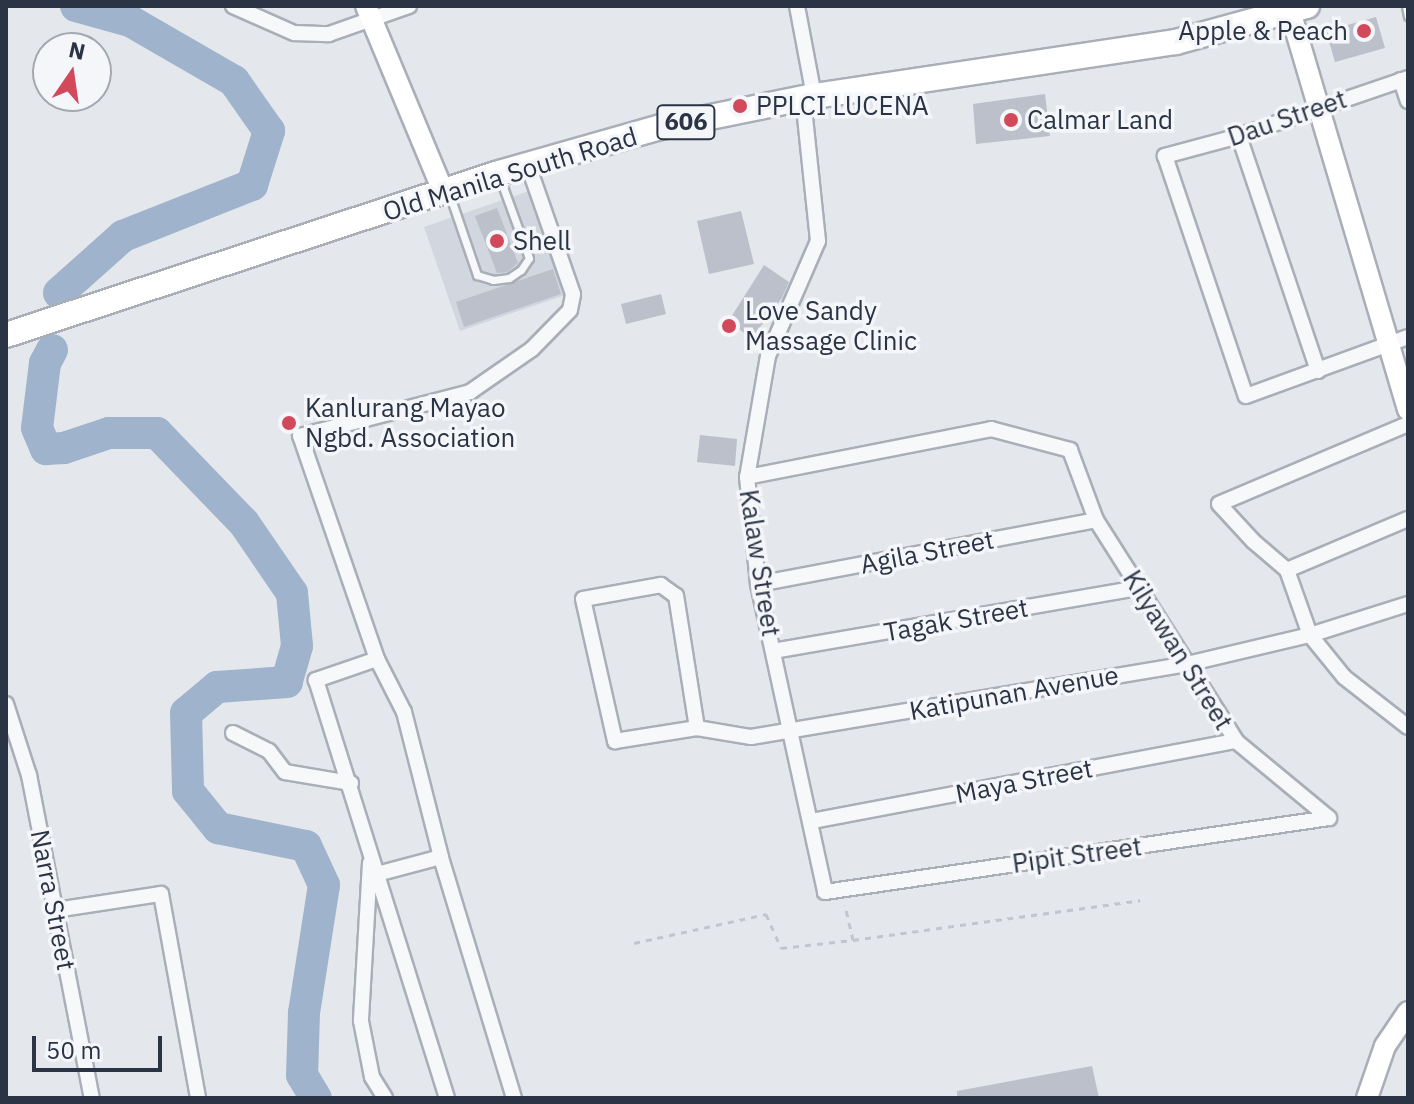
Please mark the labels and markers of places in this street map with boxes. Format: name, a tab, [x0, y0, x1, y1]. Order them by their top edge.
place label: Apple & Peach	[1178, 15, 1348, 47]
marker: Apple & Peach	[1355, 22, 1373, 40]
place label: PPLCI LUCENA	[756, 90, 929, 122]
marker: PPLCI LUCENA	[731, 97, 749, 115]
place label: Calmar Land	[1027, 104, 1173, 136]
marker: Calmar Land	[1002, 111, 1020, 129]
place label: Shell	[513, 225, 571, 257]
marker: Shell	[488, 232, 506, 250]
place label: Love Sandy Massage Clinic	[745, 295, 917, 356]
marker: Love Sandy Massage Clinic	[720, 317, 738, 335]
place label: Kanlurang Mayao Ngbd. Association	[305, 392, 515, 454]
marker: Kanlurang Mayao Ngbd. Association	[280, 414, 298, 432]

